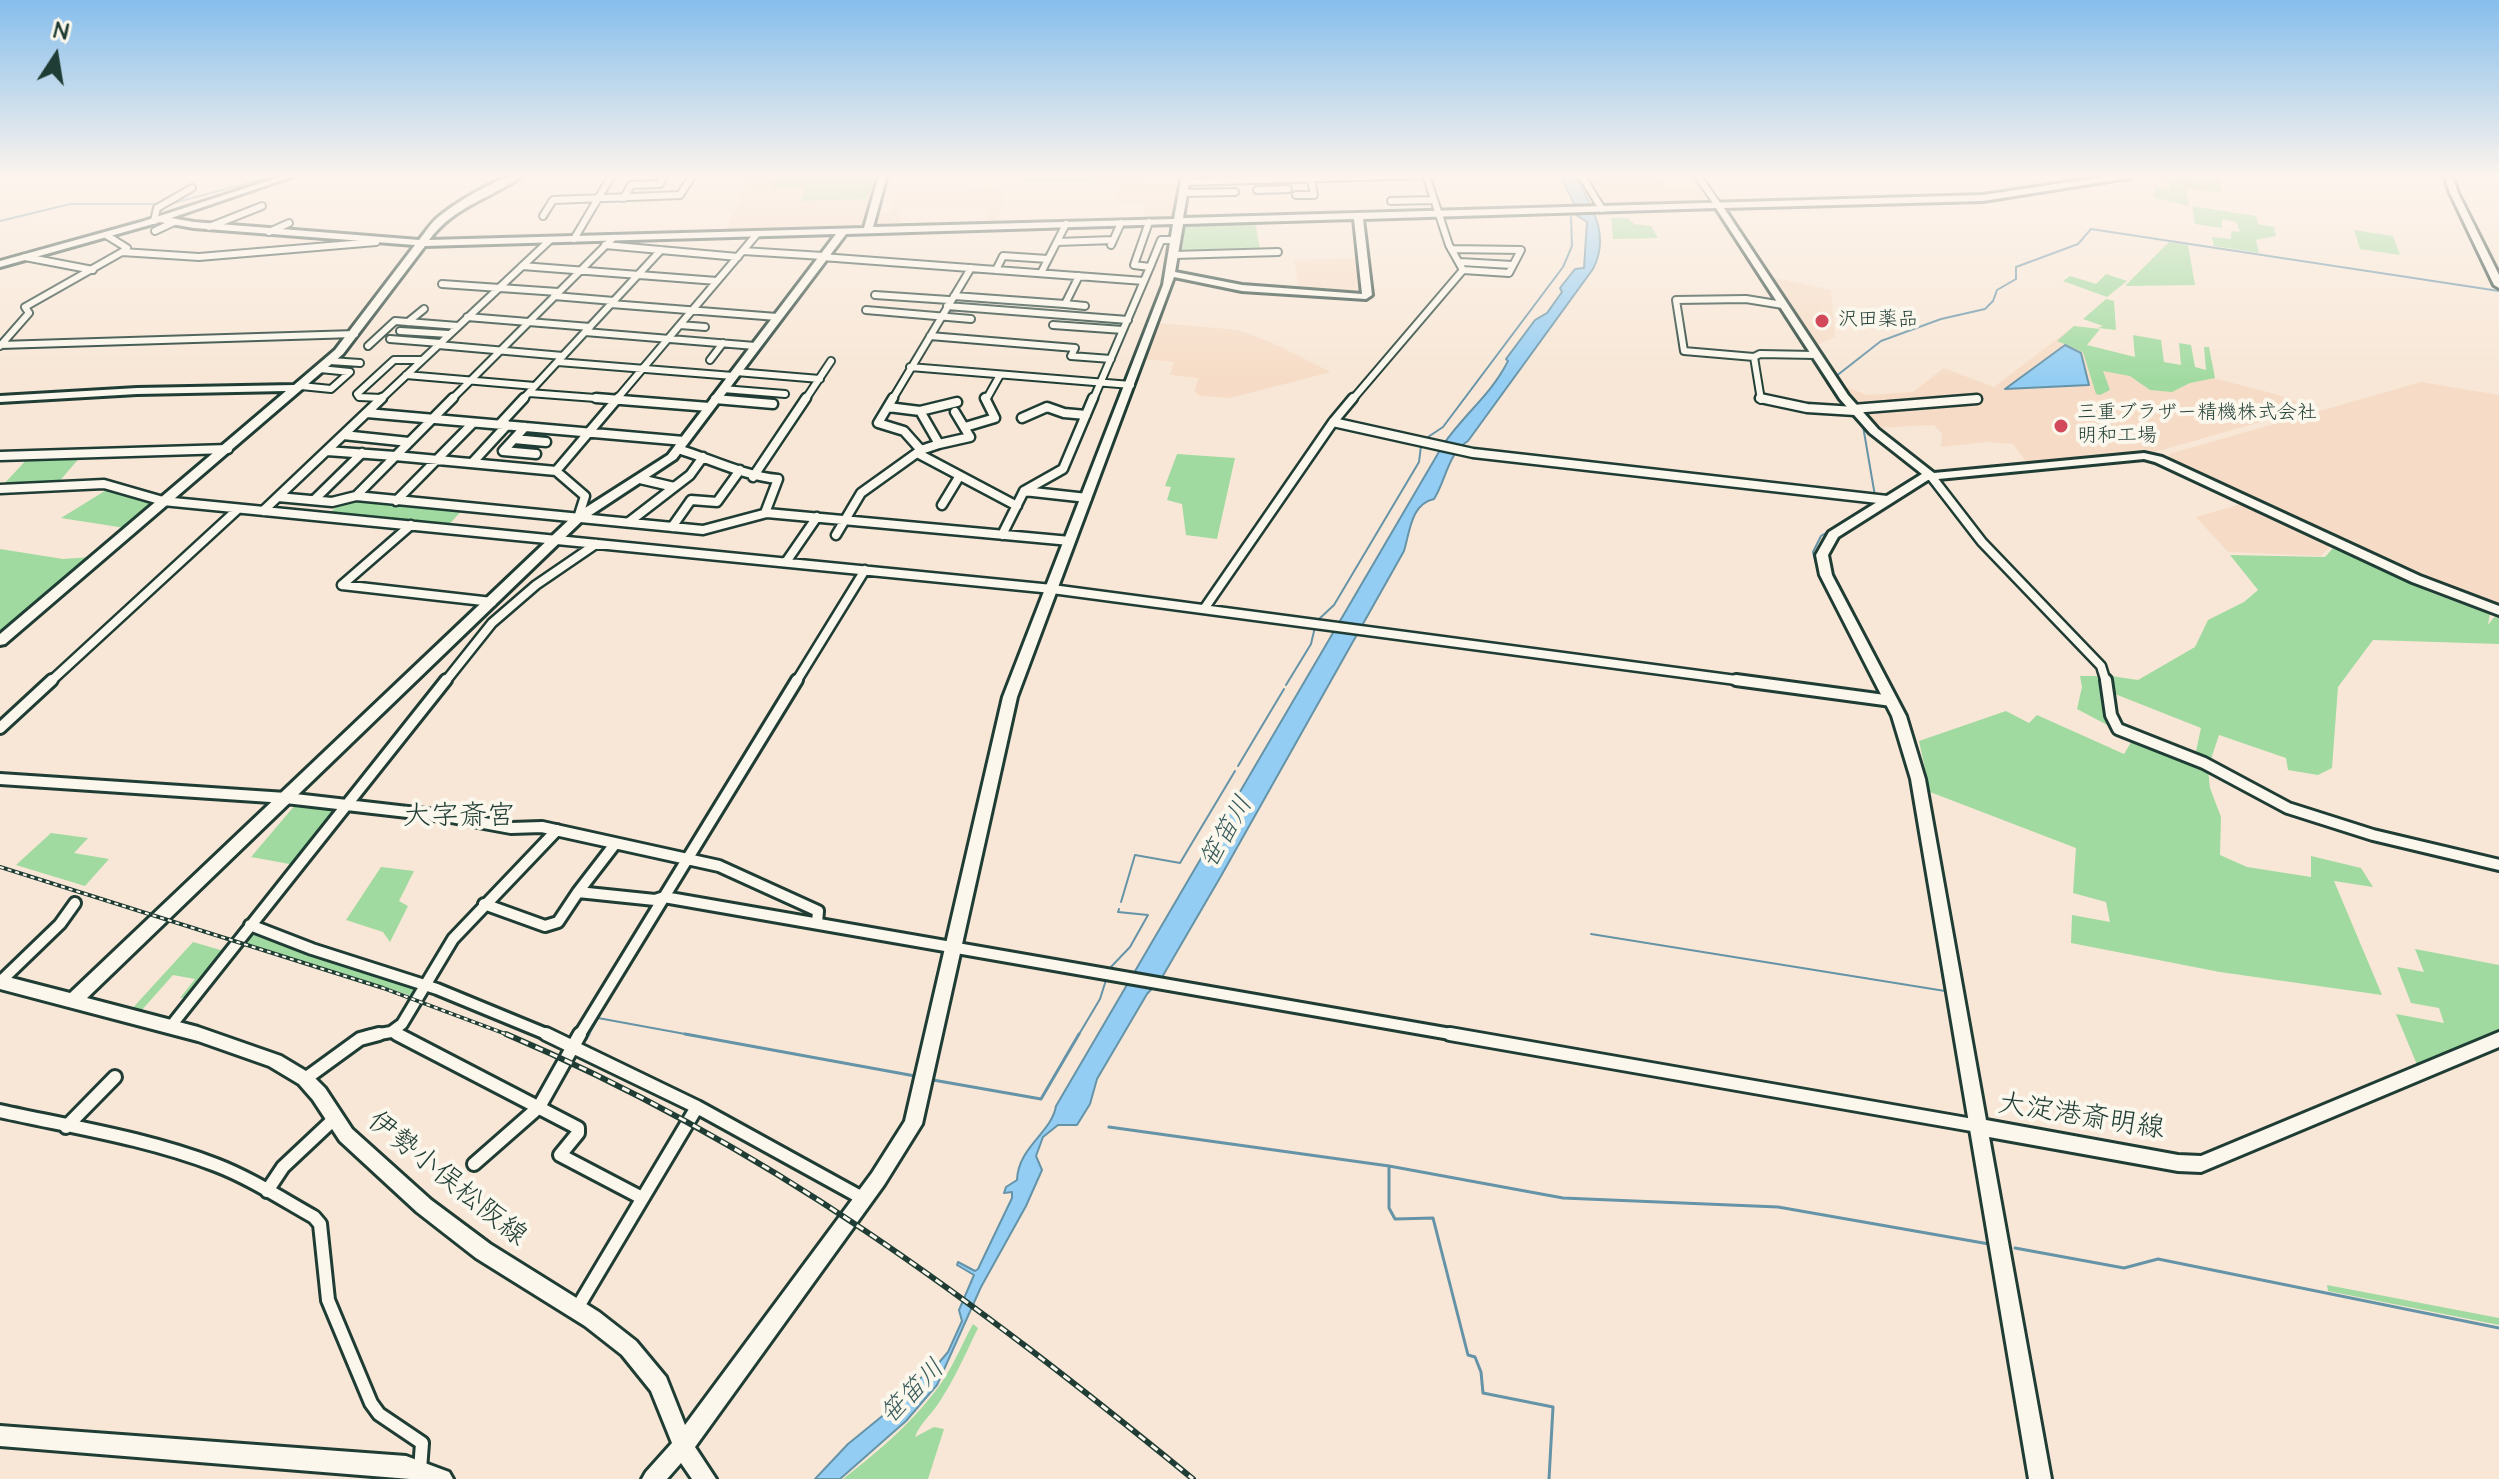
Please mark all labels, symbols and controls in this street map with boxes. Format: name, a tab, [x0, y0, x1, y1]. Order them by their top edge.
text: N	[51, 15, 71, 49]
north arrow	[16, 16, 96, 96]
place label: 沢田薬品	[1838, 309, 1918, 333]
marker: 沢田薬品	[1813, 312, 1831, 330]
place label: 三重ブラザー精機株式会社 明和工場	[2077, 402, 2317, 449]
marker: 三重ブラザー精機株式会社 明和工場	[2052, 417, 2070, 435]
water label: 笹笛川	[1195, 791, 1261, 875]
district label: 大字斎宮	[403, 801, 515, 835]
street label: 大淀港斎明線	[1995, 1088, 2167, 1148]
street label: 伊勢小俣松阪線	[359, 1105, 533, 1255]
water label: 笹笛川	[876, 1354, 952, 1432]

